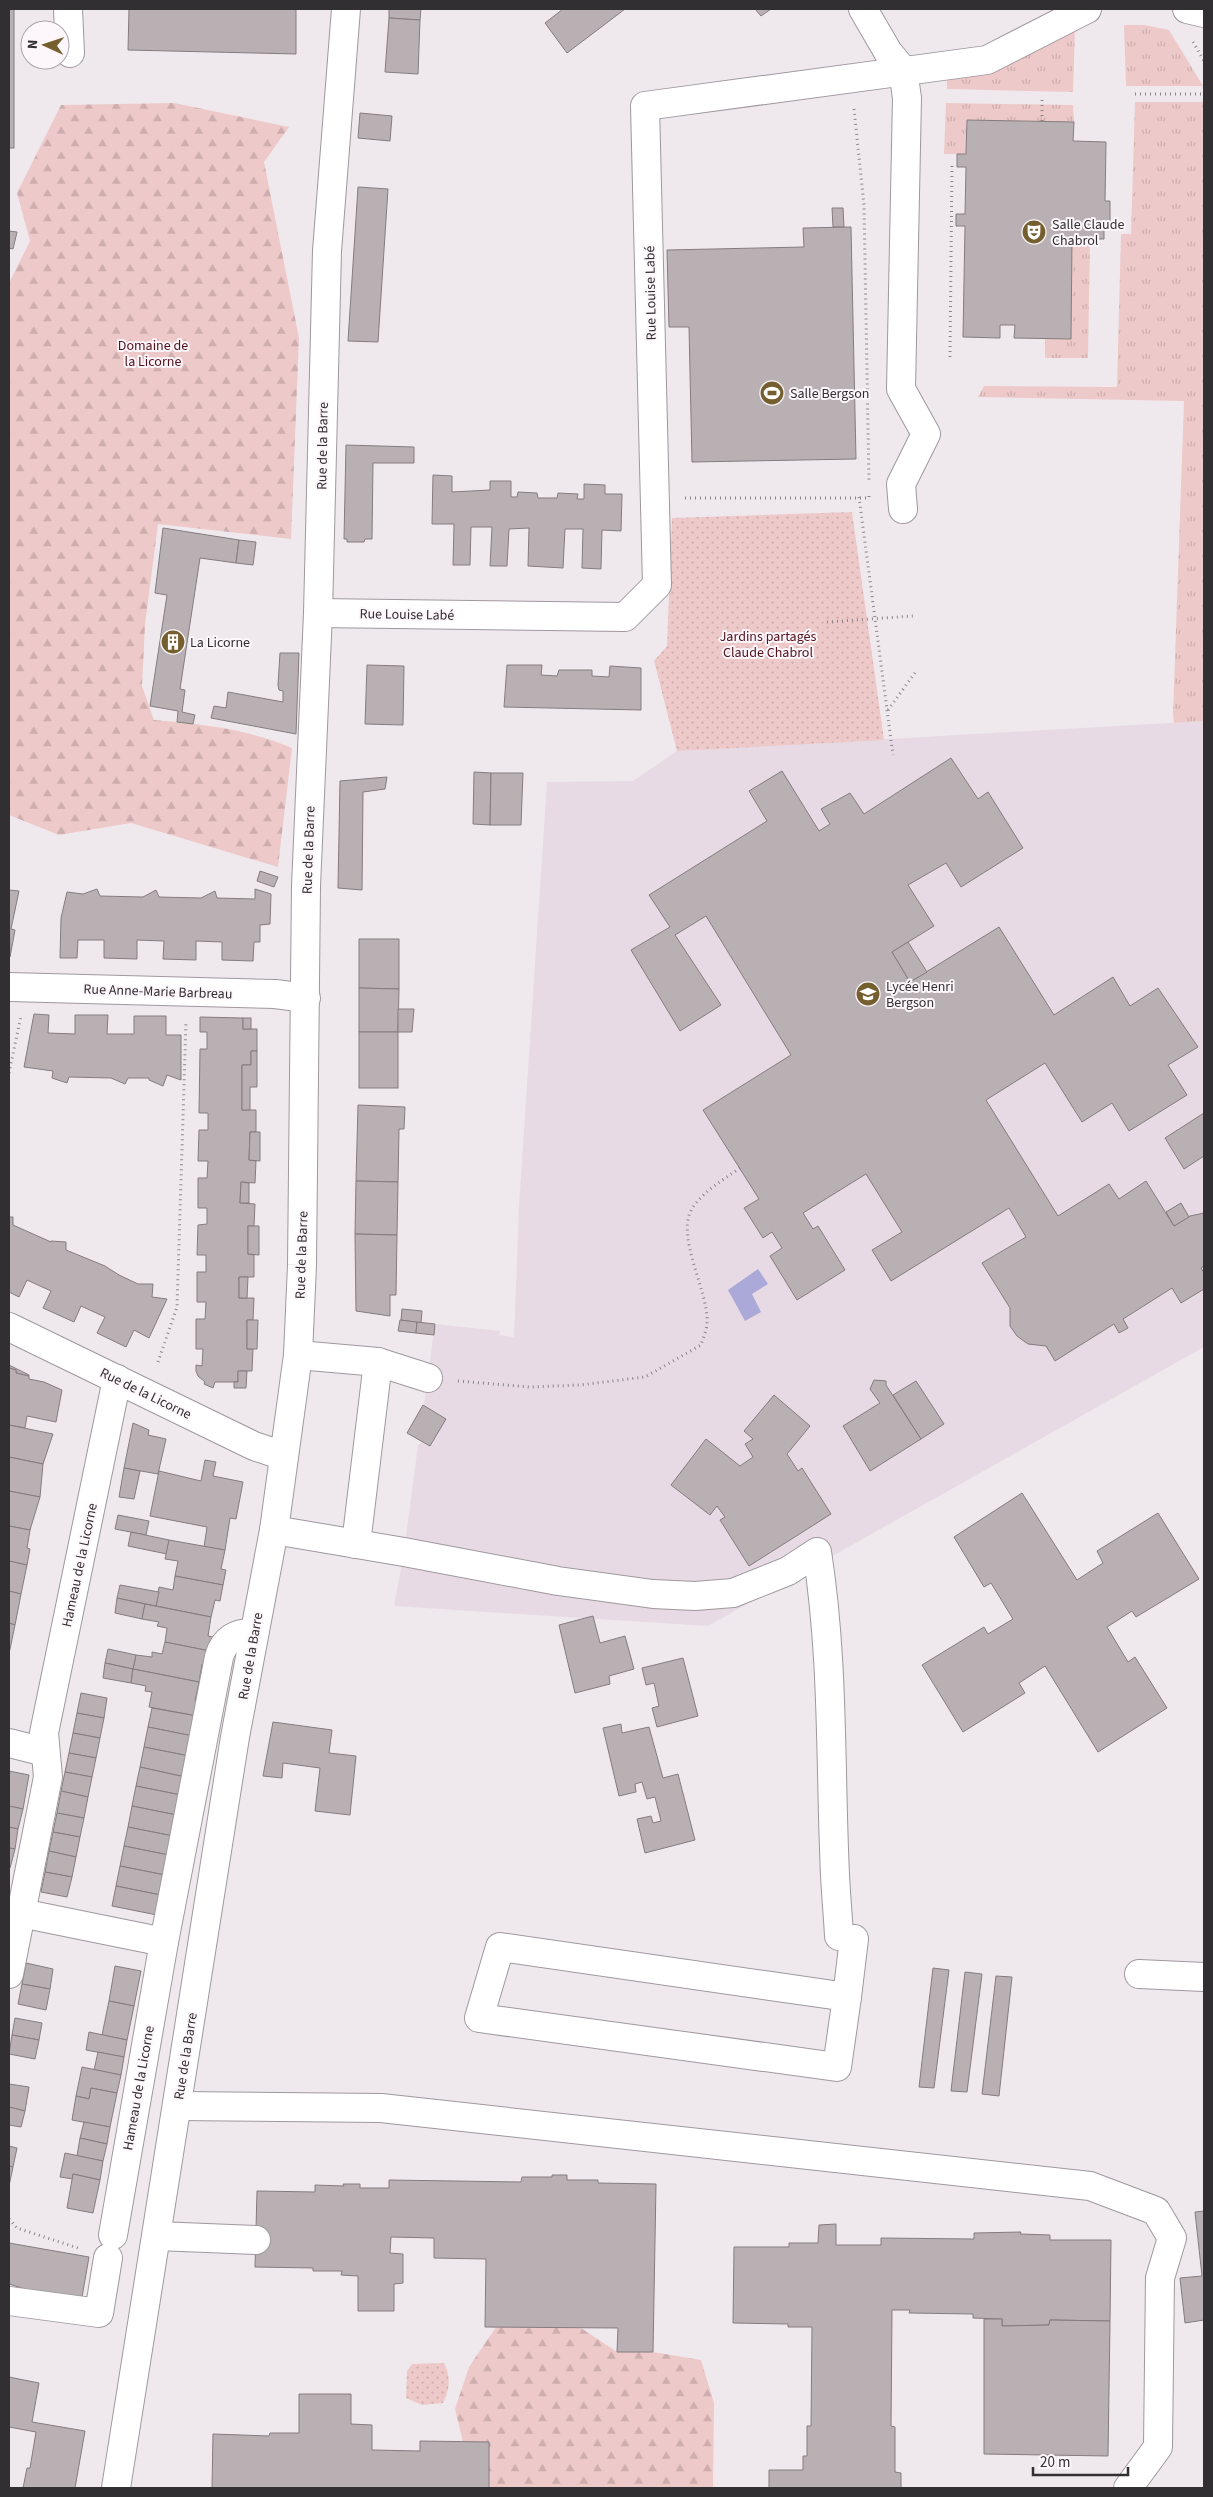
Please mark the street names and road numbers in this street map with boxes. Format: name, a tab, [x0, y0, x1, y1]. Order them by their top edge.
street label: Rue Louise Labé	[640, 245, 662, 341]
street label: Rue de la Barre	[312, 402, 334, 490]
street label: Rue Louise Labé	[359, 604, 455, 626]
street label: Rue de la Barre	[297, 806, 321, 894]
street label: Rue Anne-Marie Barbreau	[83, 979, 233, 1005]
street label: Rue de la Barre	[290, 1211, 314, 1299]
street label: Rue de la Licorne	[96, 1363, 195, 1425]
street label: Hameau de la Licorne	[57, 1501, 103, 1629]
street label: Rue de la Barre	[233, 1611, 268, 1701]
street label: Rue de la Barre	[169, 2011, 203, 2101]
street label: Hameau de la Licorne	[118, 2024, 160, 2152]

